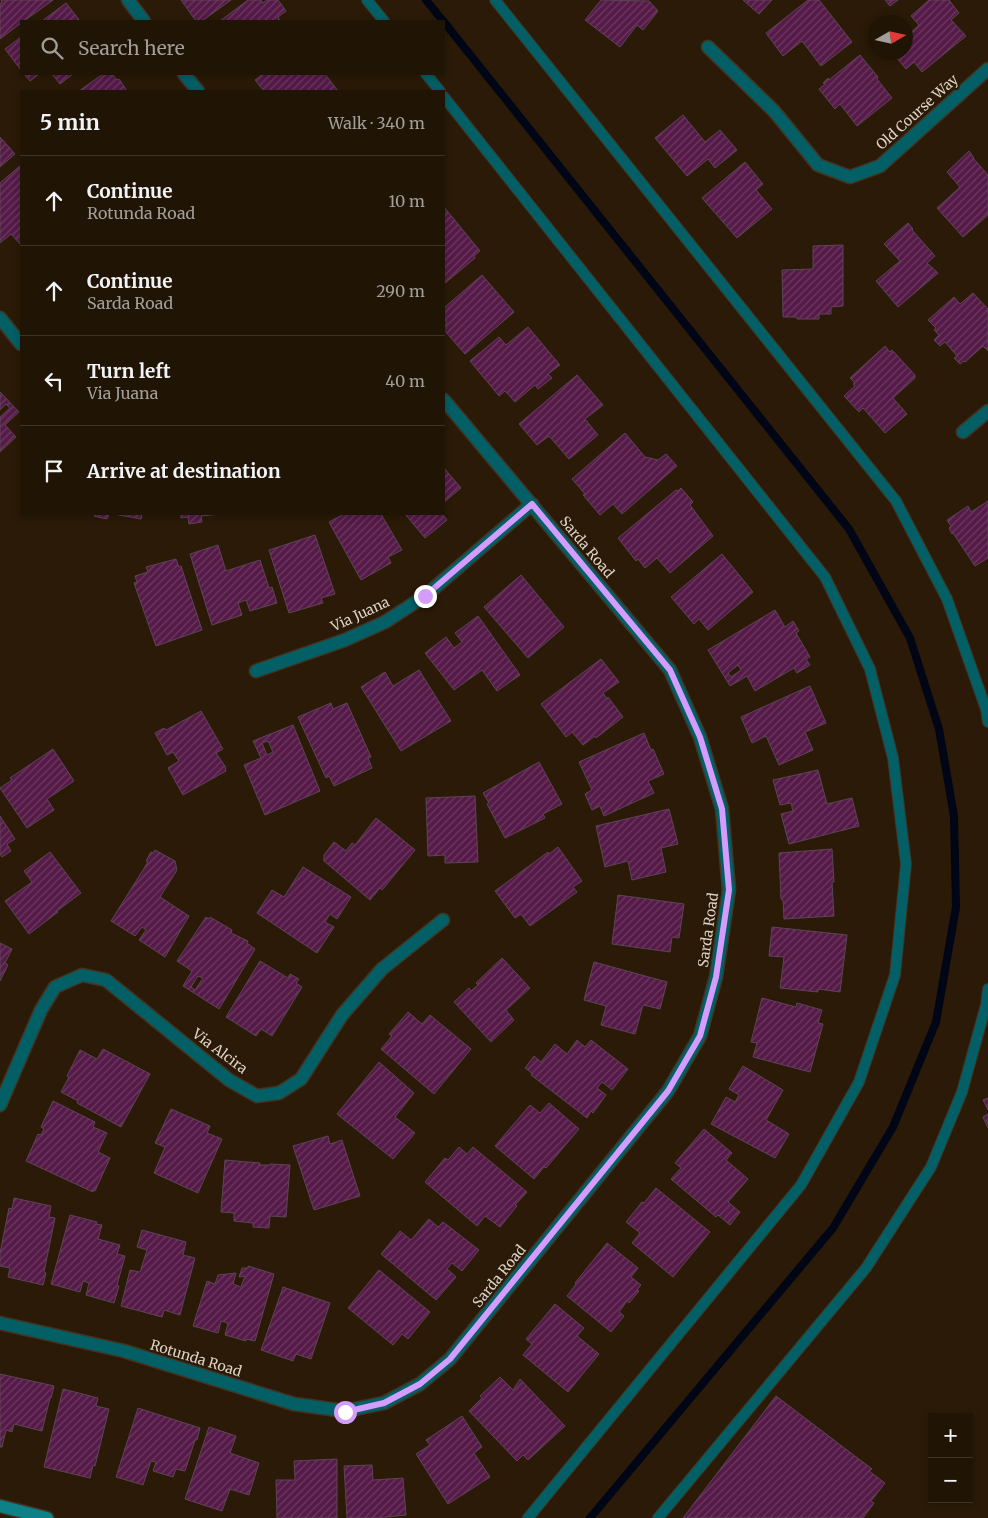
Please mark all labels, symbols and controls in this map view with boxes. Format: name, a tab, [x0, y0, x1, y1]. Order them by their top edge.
north arrow	[868, 15, 913, 60]
search box	[20, 20, 445, 75]
icon: search	[38, 34, 66, 62]
text: Search here	[78, 36, 185, 60]
street label: Old Course Way	[872, 70, 962, 154]
text: 5 min	[40, 109, 100, 136]
text: Walk · 340 m	[328, 113, 425, 133]
text: Continue	[87, 179, 173, 203]
icon: ahead	[40, 187, 68, 215]
text: 10 m	[388, 191, 425, 211]
text: Rotunda Road	[87, 203, 195, 223]
text: Continue	[87, 269, 173, 293]
icon: ahead	[40, 277, 68, 305]
text: 290 m	[376, 281, 425, 301]
text: Sarda Road	[87, 293, 173, 313]
text: Turn left	[87, 359, 171, 383]
icon: left	[40, 367, 68, 395]
text: 40 m	[385, 371, 425, 391]
text: Via Juana	[87, 383, 158, 403]
icon: arrive	[40, 457, 68, 485]
text: Arrive at destination	[87, 459, 281, 483]
street label: Sarda Road	[556, 512, 618, 582]
route end	[414, 585, 437, 608]
street label: Via Juana	[327, 592, 392, 636]
street label: Sarda Road	[694, 891, 722, 969]
street label: Via Alcira	[188, 1024, 251, 1078]
street label: Sarda Road	[468, 1241, 530, 1311]
street label: Rotunda Road	[148, 1336, 244, 1381]
route start	[334, 1401, 357, 1424]
map controls	[928, 1413, 973, 1503]
button: +	[928, 1413, 973, 1458]
button: −	[928, 1458, 973, 1503]

